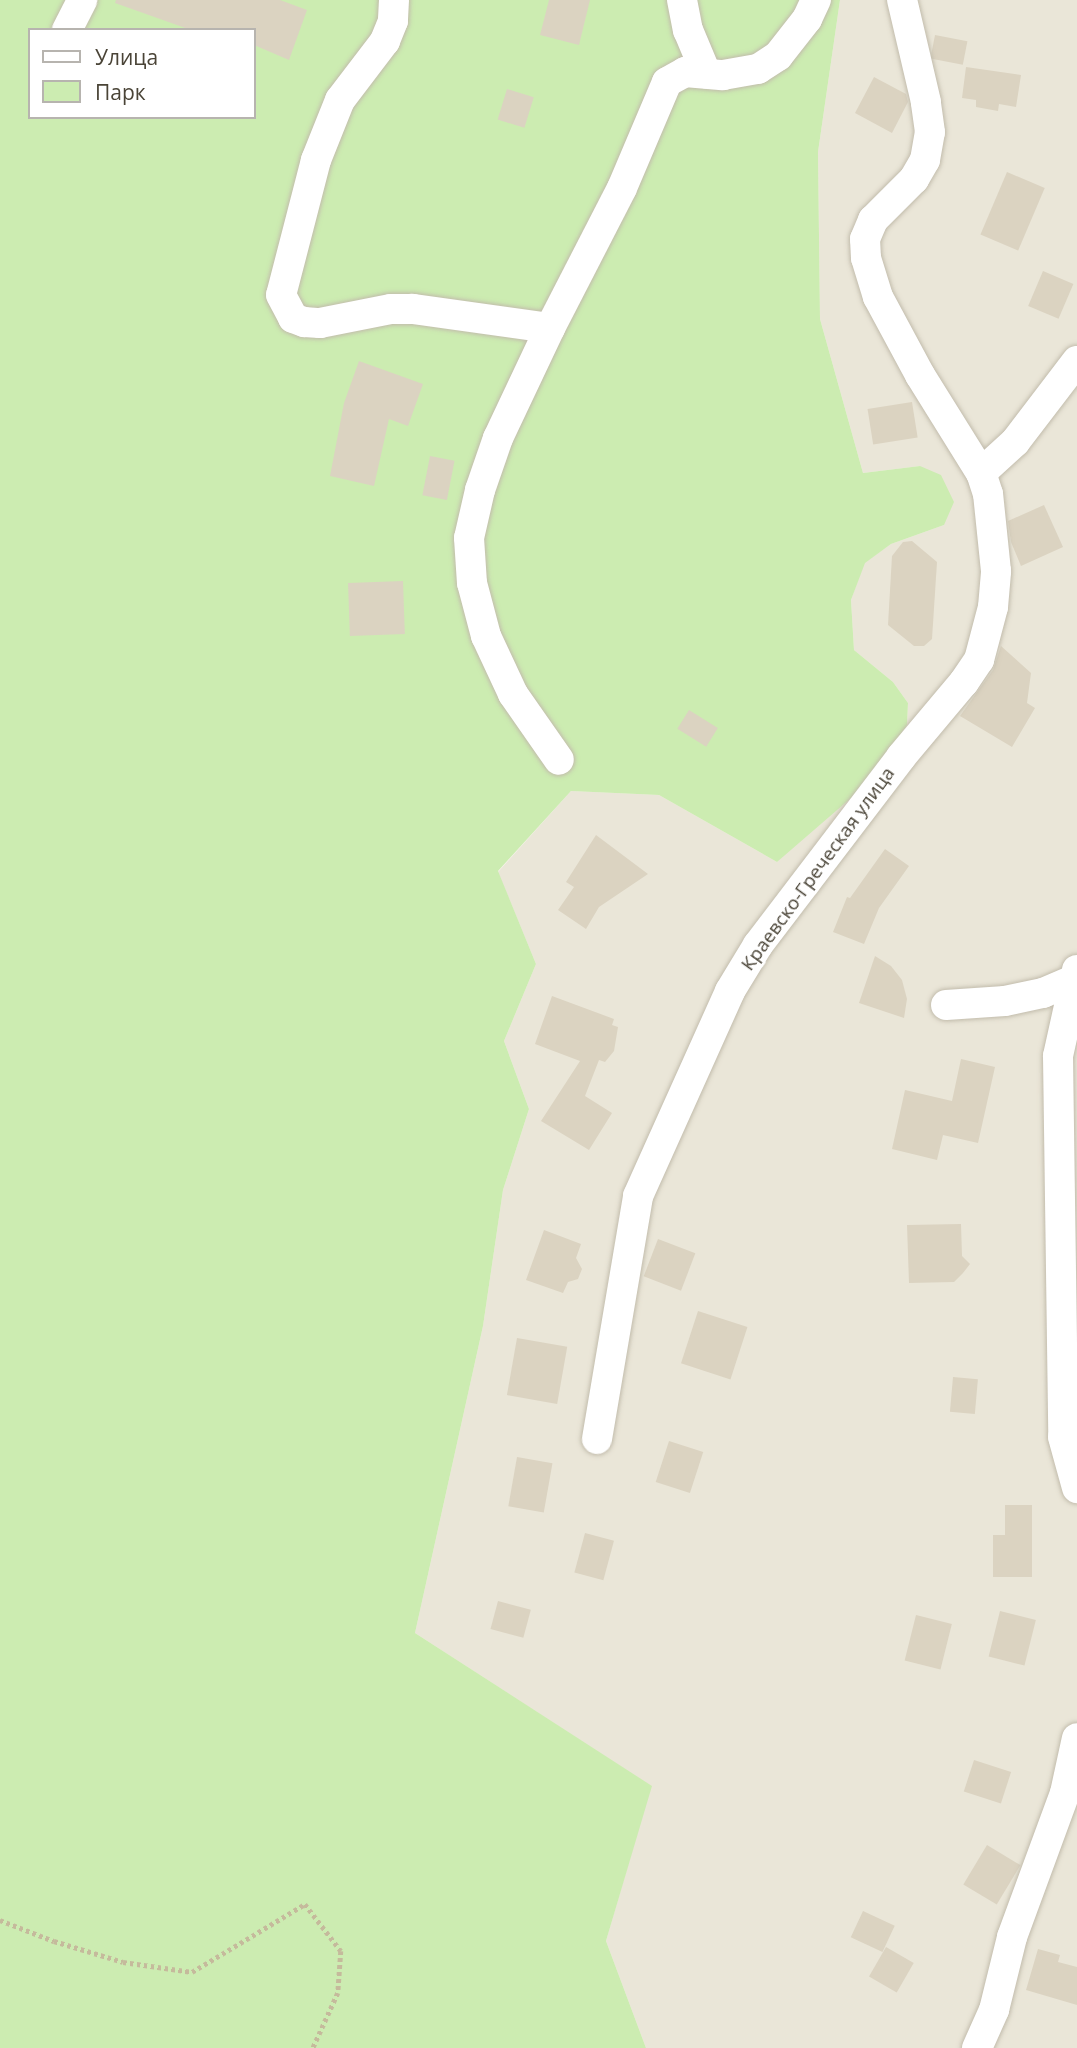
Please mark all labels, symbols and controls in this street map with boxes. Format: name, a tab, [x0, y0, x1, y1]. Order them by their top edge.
legend	[28, 28, 256, 119]
text: Улица	[95, 43, 158, 71]
text: Парк	[95, 78, 146, 106]
street label: Краевско-Греческая улица	[736, 763, 900, 975]

